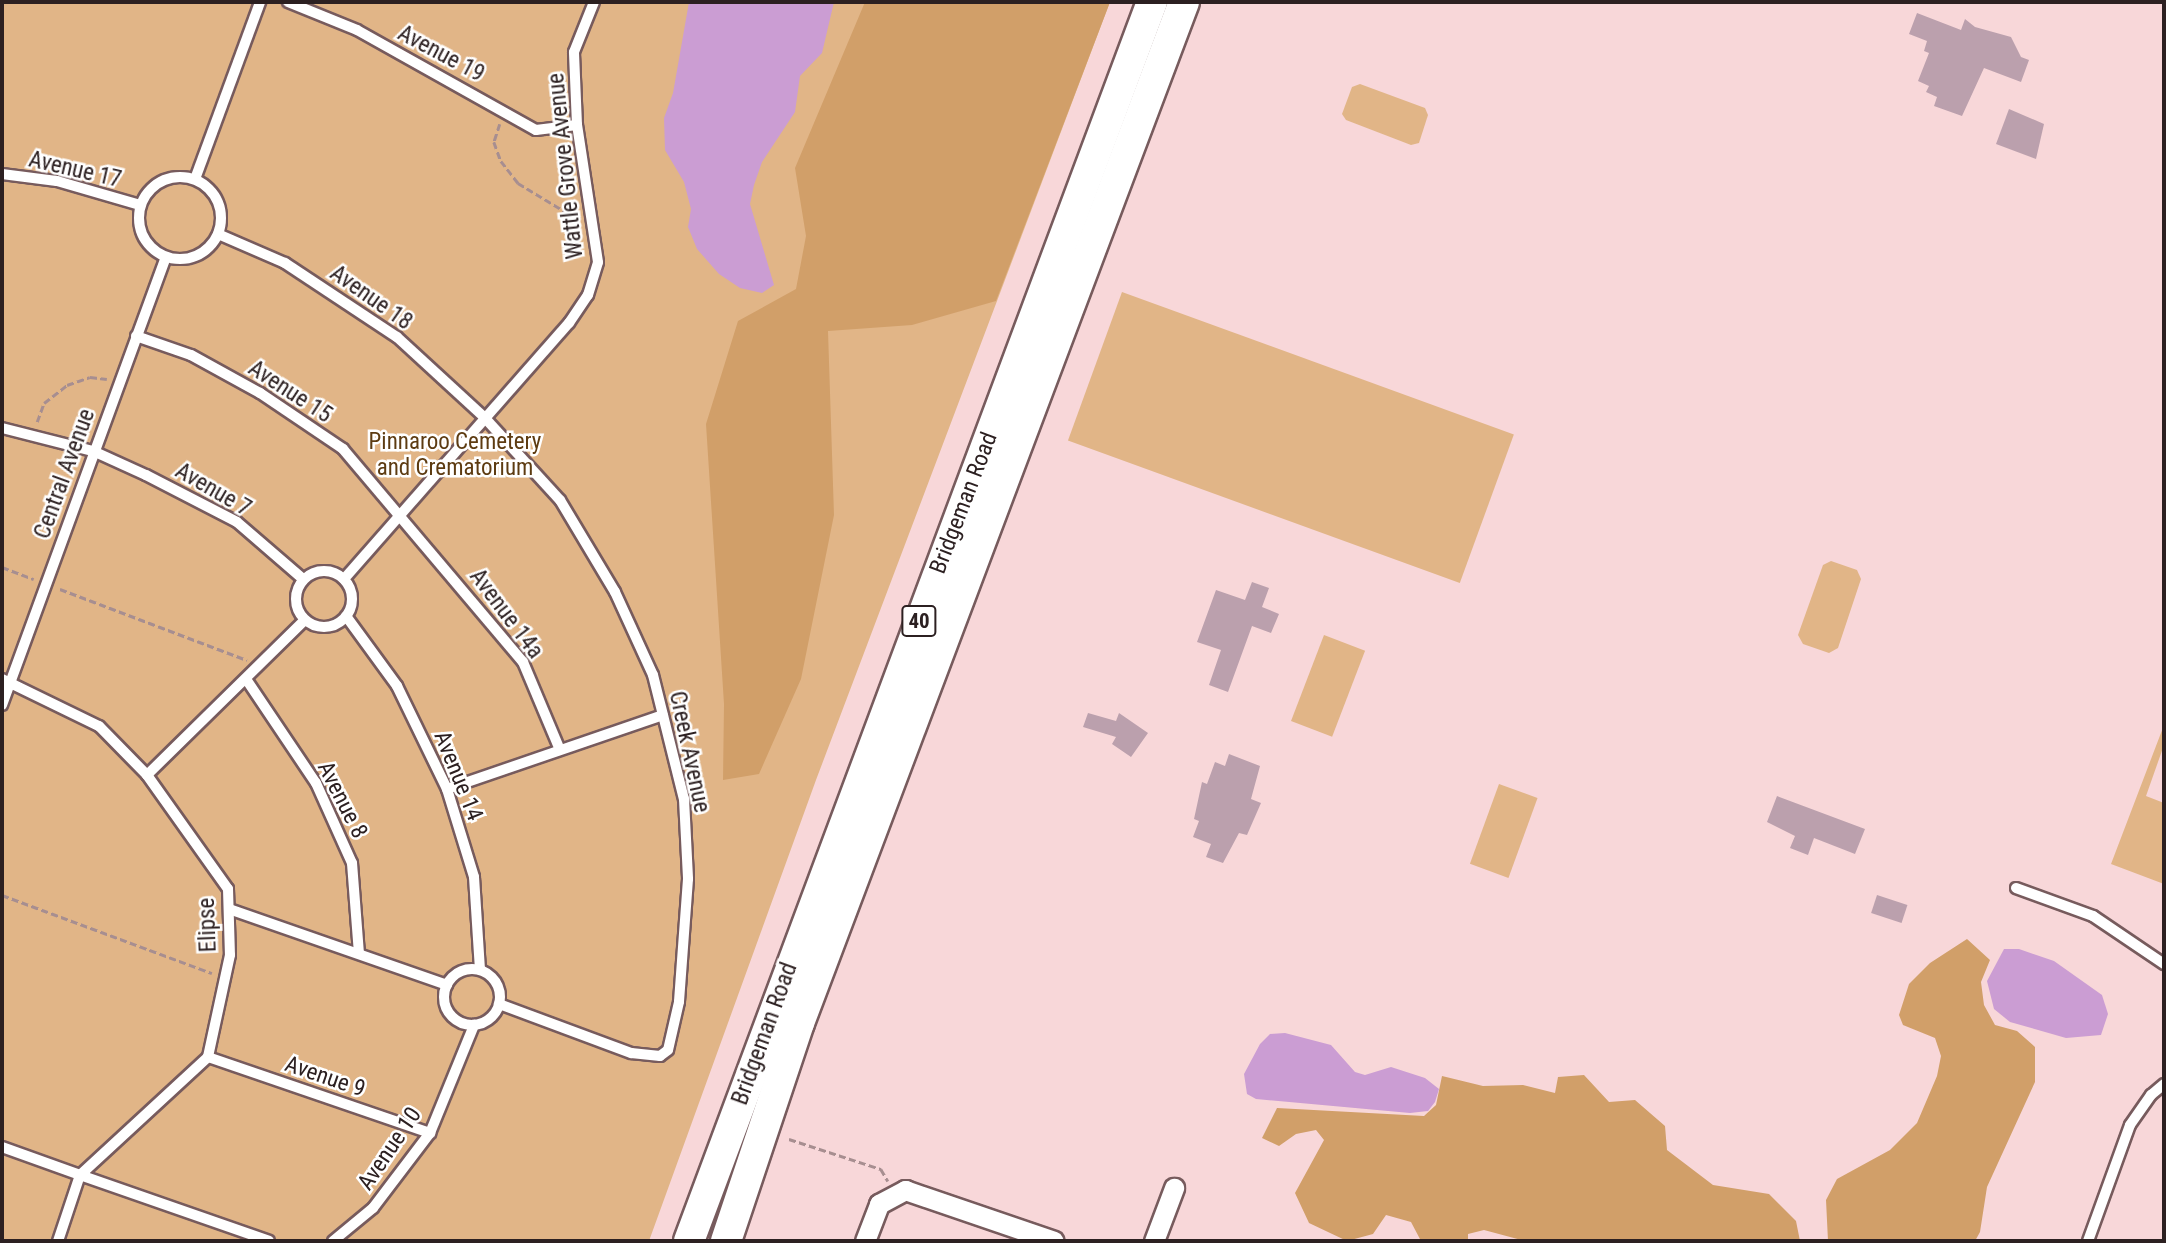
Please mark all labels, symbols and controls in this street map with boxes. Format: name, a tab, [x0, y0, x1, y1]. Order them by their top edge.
street label: Avenue 19	[393, 20, 489, 88]
street label: Wattle Grove Avenue	[543, 72, 589, 260]
street label: Avenue 17	[26, 146, 124, 194]
street label: Avenue 18	[325, 260, 417, 336]
street label: Avenue 15	[243, 355, 337, 429]
street label: Central Avenue	[29, 405, 101, 543]
park label: Pinnaroo Cemetery and Crematorium	[369, 428, 541, 482]
street label: Bridgeman Road	[924, 428, 1004, 578]
street label: Avenue 7	[170, 457, 256, 523]
street label: Avenue 14a	[463, 564, 549, 664]
road number: 40	[900, 604, 938, 638]
street label: Creek Avenue	[663, 689, 715, 815]
street label: Avenue 14	[428, 727, 488, 825]
street label: Avenue 8	[311, 757, 373, 843]
street label: Elipse	[193, 897, 223, 953]
street label: Bridgeman Road	[726, 959, 804, 1109]
street label: Avenue 9	[281, 1050, 369, 1104]
street label: Avenue 10	[352, 1102, 428, 1196]

